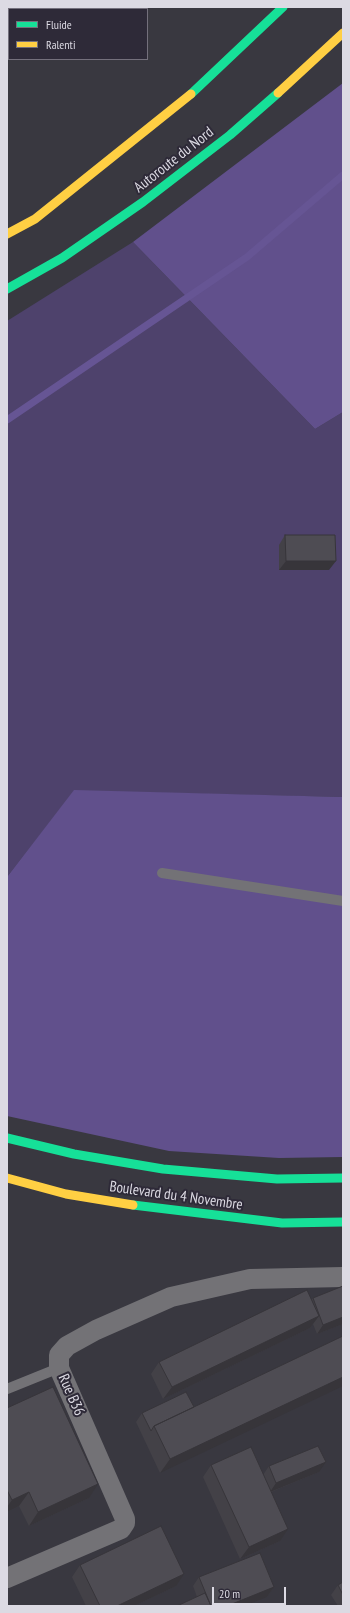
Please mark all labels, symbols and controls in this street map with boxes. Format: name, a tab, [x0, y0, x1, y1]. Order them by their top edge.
legend	[8, 8, 148, 60]
text: Fluide	[46, 17, 72, 32]
text: Ralenti	[46, 37, 75, 52]
street label: Autoroute du Nord	[131, 123, 217, 197]
street label: Boulevard du 4 Novembre	[108, 1178, 244, 1214]
street label: Rue B36	[54, 1371, 88, 1419]
scale bar	[214, 1579, 288, 1605]
text: 20 m	[219, 1586, 240, 1601]

